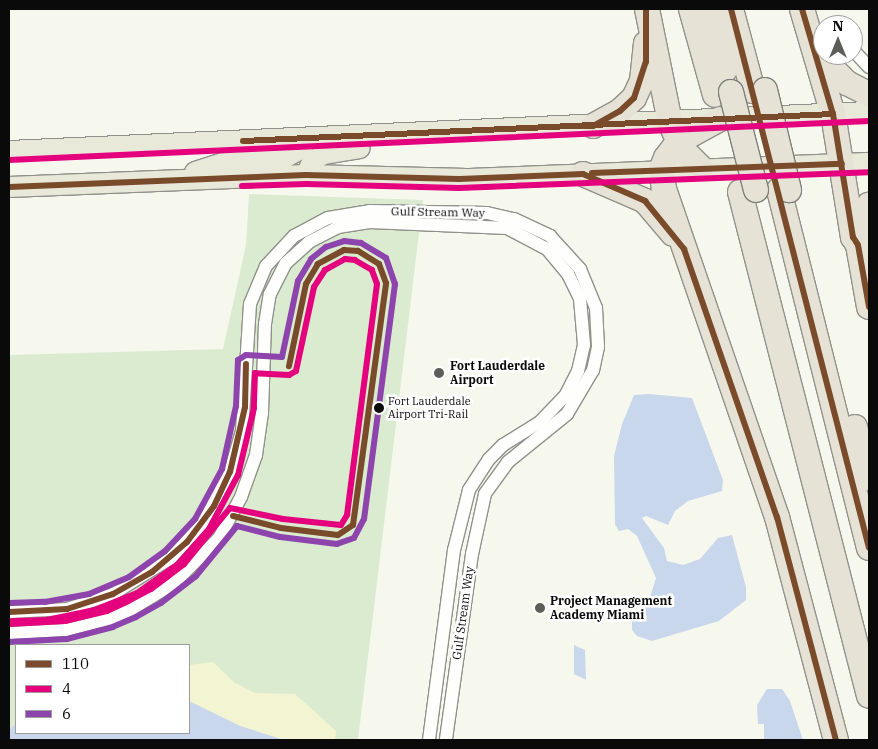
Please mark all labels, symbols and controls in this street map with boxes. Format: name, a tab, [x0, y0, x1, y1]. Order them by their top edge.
north arrow	[813, 15, 863, 65]
text: N	[832, 17, 844, 35]
street label: Gulf Stream Way	[391, 204, 485, 220]
place label: Fort Lauderdale Airport	[450, 359, 545, 387]
marker: Fort Lauderdale Airport	[432, 366, 446, 380]
place label: Fort Lauderdale Airport Tri-Rail	[388, 395, 471, 421]
marker: Fort Lauderdale Airport Tri-Rail	[374, 403, 384, 413]
street label: Gulf Stream Way	[449, 565, 477, 661]
place label: Project Management Academy Miami	[550, 594, 672, 622]
marker: Project Management Academy Miami	[534, 602, 546, 614]
legend	[15, 644, 190, 734]
text: 110	[62, 654, 89, 673]
text: 4	[62, 679, 71, 698]
text: 6	[62, 704, 71, 723]

